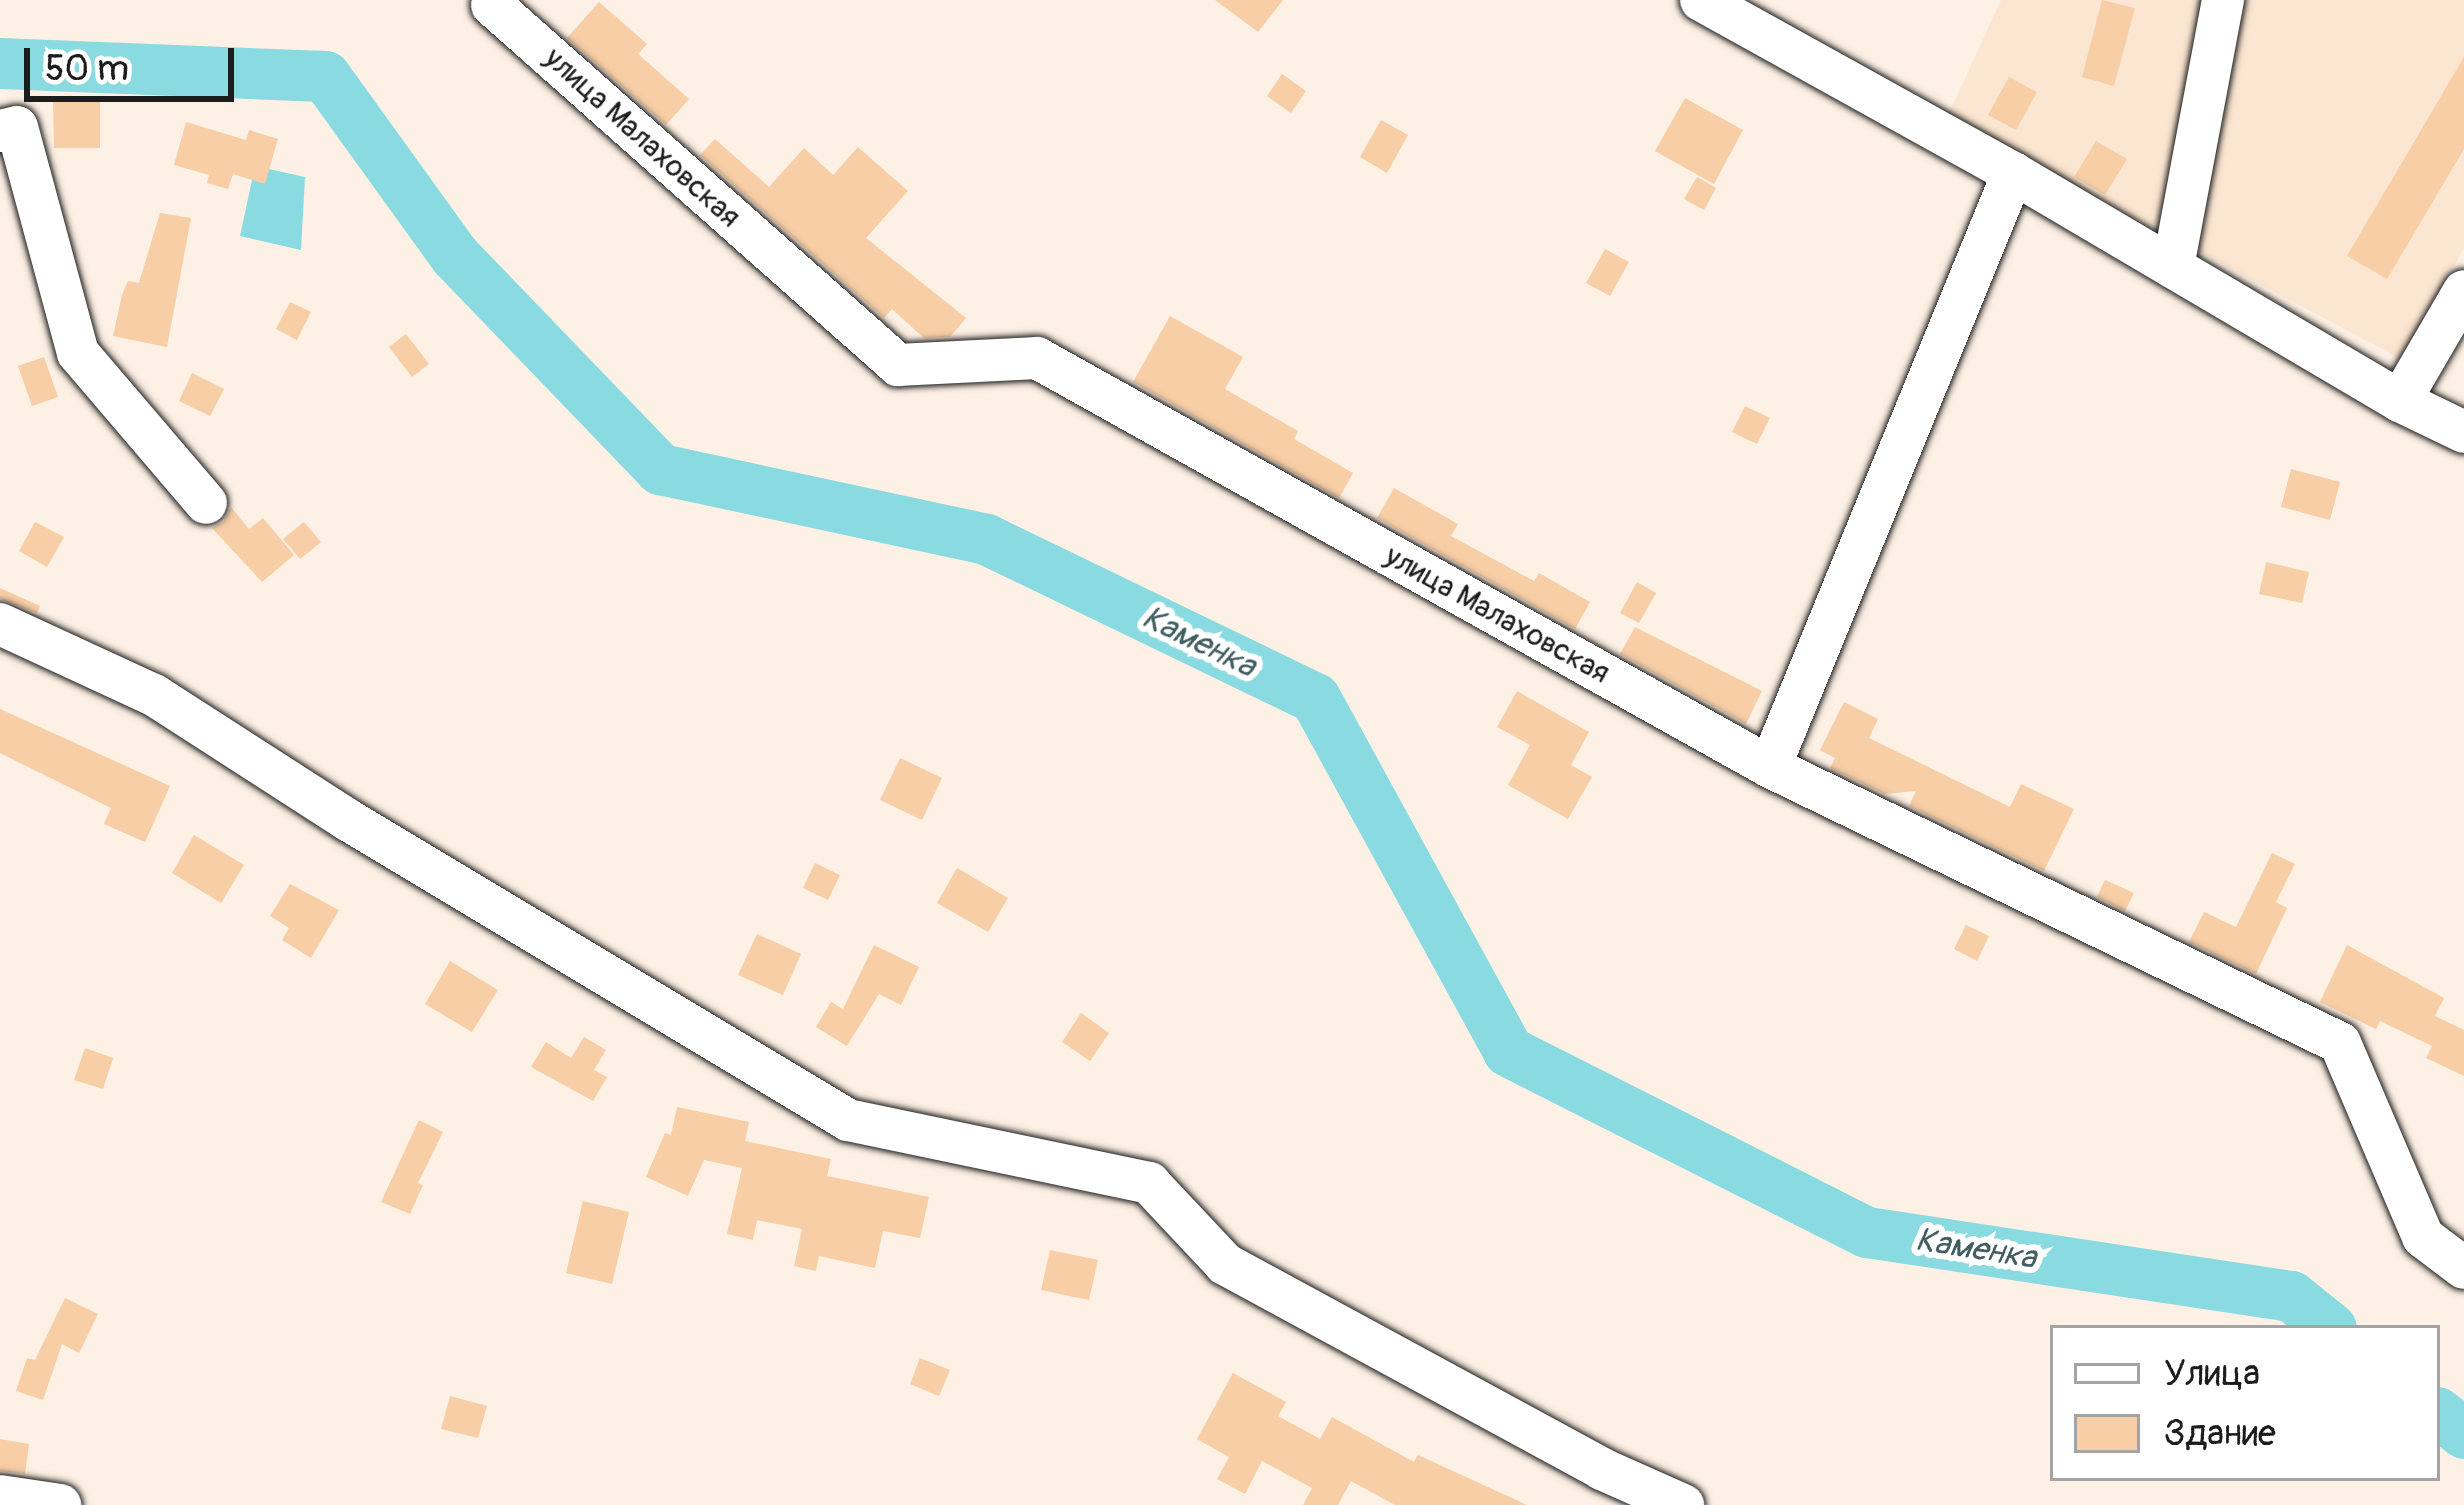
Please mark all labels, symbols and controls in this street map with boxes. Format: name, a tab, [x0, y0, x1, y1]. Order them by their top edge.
scale bar	[30, 24, 240, 98]
street label: улица Малаховская	[537, 41, 747, 235]
text: 50 m	[45, 46, 129, 91]
street label: улица Малаховская	[1378, 538, 1616, 692]
water label: Каменка	[1136, 598, 1262, 686]
water label: Каменка	[1913, 1220, 2039, 1278]
legend	[2050, 1325, 2440, 1481]
text: Улица	[2164, 1351, 2260, 1396]
text: Здание	[2164, 1411, 2276, 1456]

